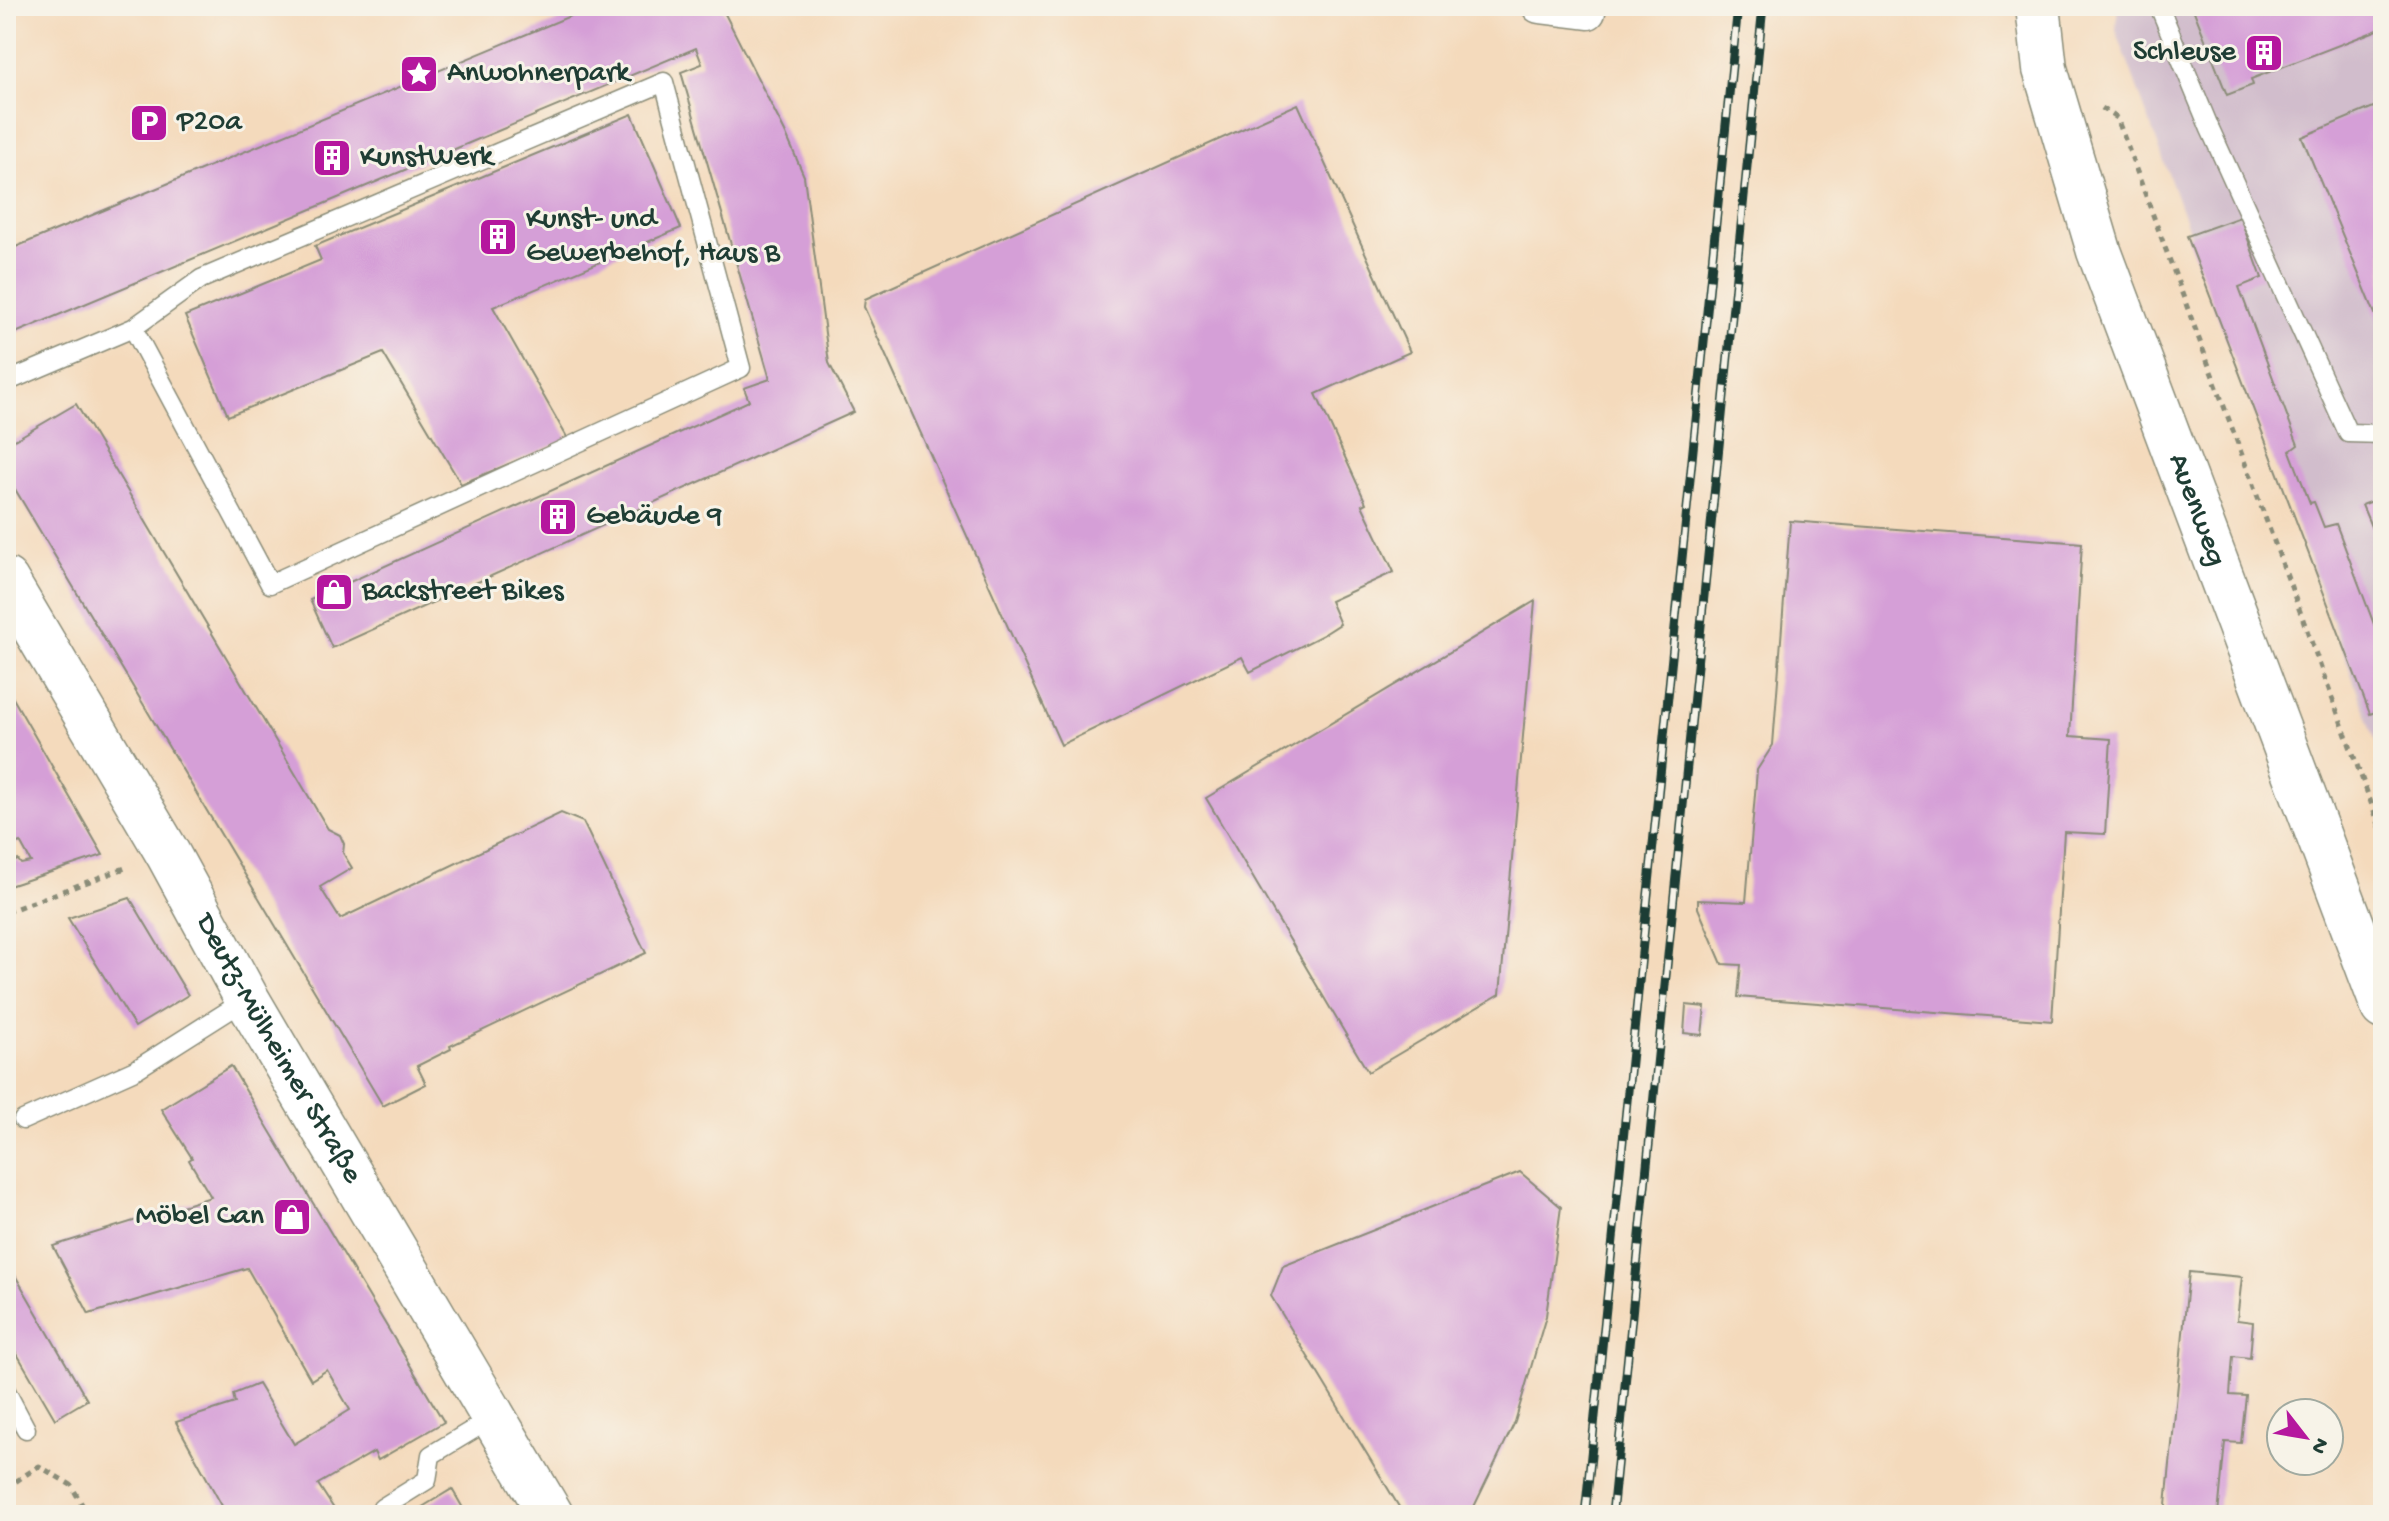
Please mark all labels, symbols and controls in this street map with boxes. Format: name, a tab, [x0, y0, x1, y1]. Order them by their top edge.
building icon: Schleuse	[2243, 32, 2285, 74]
place label: Schleuse	[2133, 36, 2237, 71]
place icon: Anwohnerpark	[398, 53, 440, 95]
place label: Anwohnerpark	[447, 57, 632, 92]
parking icon: P20a	[128, 102, 170, 144]
place label: P20a	[176, 106, 243, 141]
building icon: KunstWerk	[311, 137, 353, 179]
place label: KunstWerk	[360, 141, 496, 176]
place label: Kunst- und Gewerbehof, Haus B	[526, 203, 780, 272]
building icon: Kunst- und Gewerbehof, Haus B	[477, 216, 519, 258]
street label: Auenweg	[2159, 449, 2233, 571]
building icon: Gebäude 9	[537, 496, 579, 538]
place label: Gebäude 9	[586, 500, 722, 535]
shop icon: Backstreet Bikes	[313, 571, 355, 613]
place label: Backstreet Bikes	[361, 575, 564, 610]
street label: Deutz-Mülheimer Straße	[186, 906, 370, 1190]
shop icon: Möbel Can	[271, 1196, 313, 1238]
place label: Möbel Can	[135, 1200, 264, 1235]
north arrow	[2265, 1397, 2345, 1477]
text: N	[2304, 1432, 2334, 1458]

